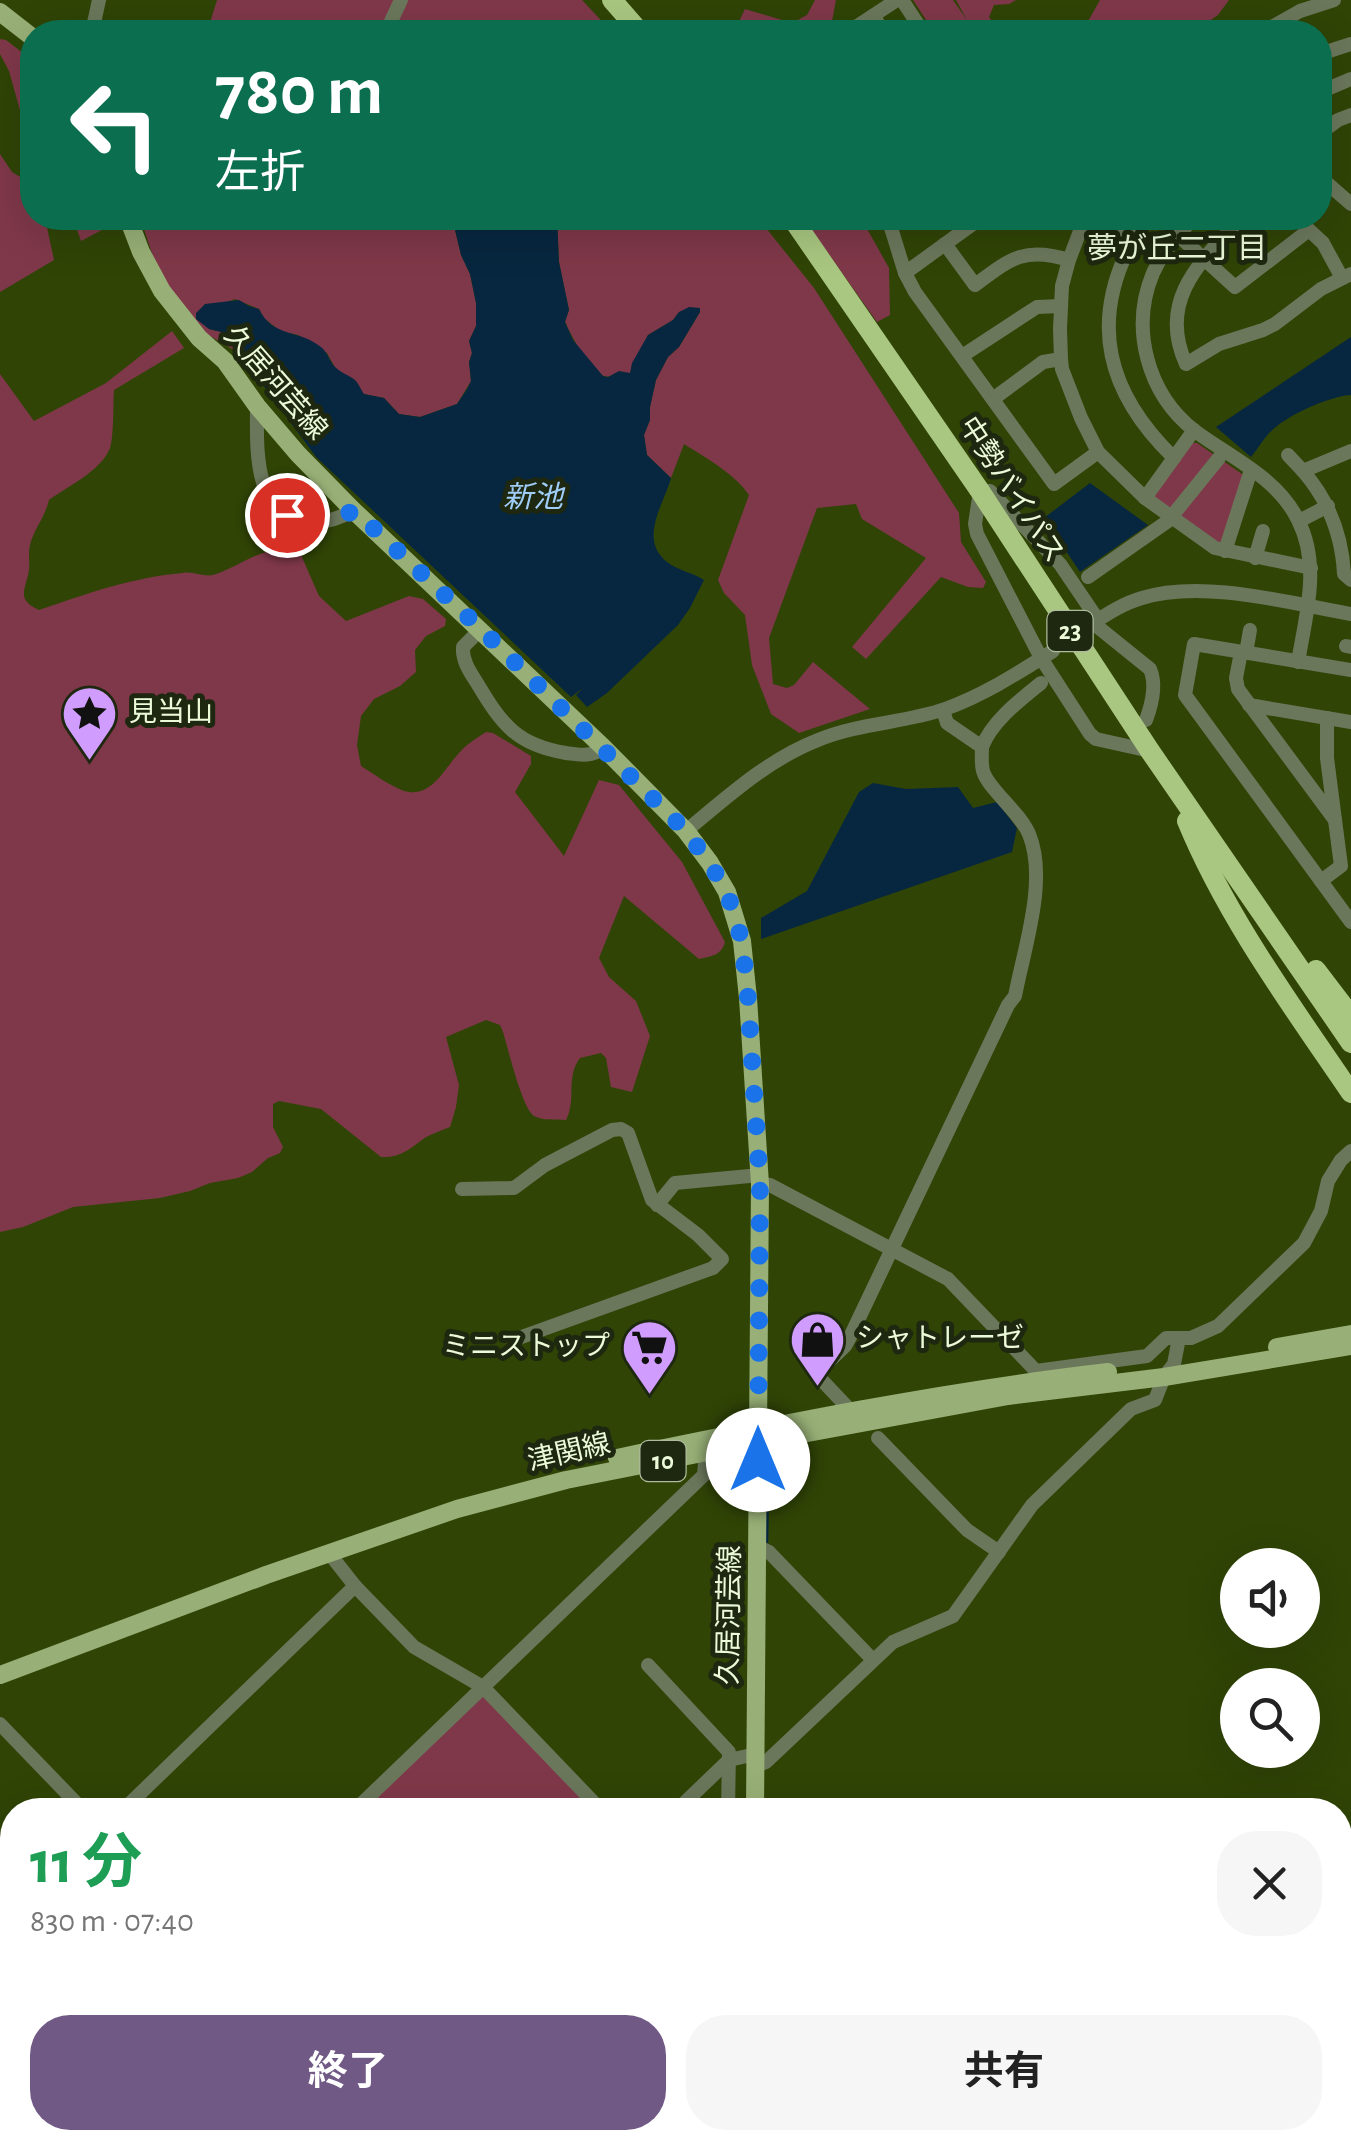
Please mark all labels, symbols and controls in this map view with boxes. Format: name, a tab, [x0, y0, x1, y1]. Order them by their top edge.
text: 780 m	[215, 57, 383, 127]
icon: left	[50, 60, 180, 190]
text: 左折	[215, 151, 305, 196]
district label: 夢が丘二丁目	[1087, 232, 1267, 264]
street label: 久居河芸線	[219, 320, 333, 445]
street label: 中勢バイパス	[954, 411, 1070, 568]
pin	[245, 473, 330, 558]
water label: 新池	[503, 481, 566, 513]
icon: arrive	[260, 488, 315, 543]
road number: 23	[1048, 611, 1092, 651]
place icon: 見当山	[60, 683, 120, 762]
place label: 見当山	[129, 697, 213, 727]
shop icon: シャトレーゼ	[787, 1309, 847, 1388]
supermarket icon: ミニストップ	[619, 1317, 679, 1396]
place label: シャトレーゼ	[856, 1323, 1024, 1353]
place label: ミニストップ	[442, 1331, 610, 1361]
position arrow	[706, 1408, 810, 1512]
street label: 津関線	[524, 1428, 613, 1476]
road number: 10	[640, 1441, 686, 1481]
street label: 久居河芸線	[713, 1545, 745, 1685]
map controls	[1220, 1548, 1320, 1768]
button: sound	[1220, 1548, 1320, 1648]
button: search	[1220, 1668, 1320, 1768]
button: close	[1217, 1831, 1322, 1936]
text: 11 分	[30, 1834, 142, 1894]
text: 830 m · 07:40	[30, 1905, 194, 1937]
button: 終了	[30, 2015, 666, 2130]
button: 共有	[686, 2015, 1322, 2130]

